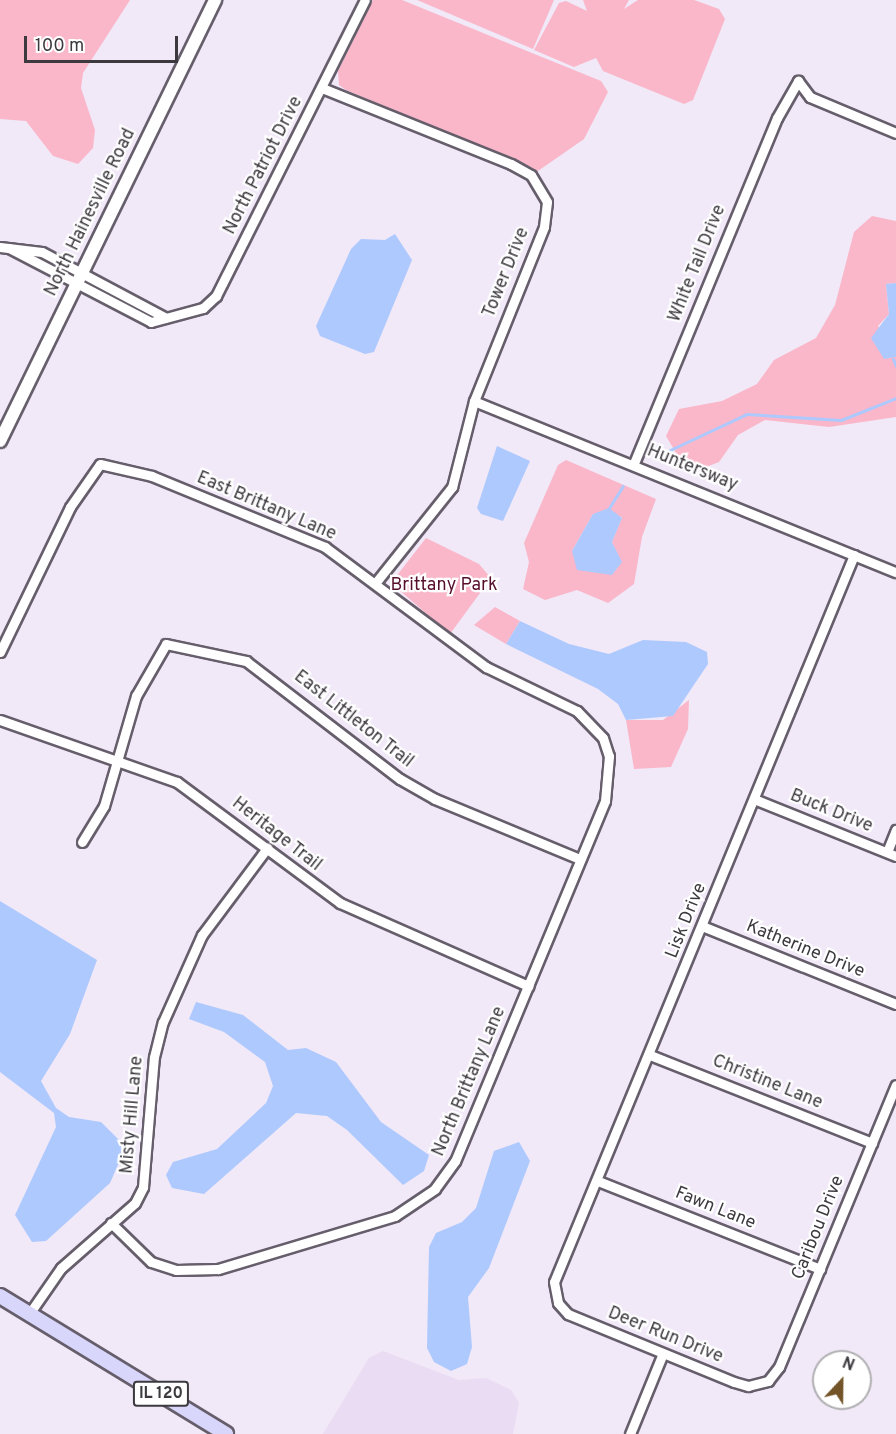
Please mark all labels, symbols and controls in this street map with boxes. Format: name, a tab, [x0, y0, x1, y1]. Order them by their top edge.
scale bar	[27, 24, 182, 62]
text: 100 m	[35, 35, 84, 58]
street label: North Patriot Drive	[220, 93, 308, 239]
street label: North Hainesville Road	[41, 126, 141, 300]
street label: White Tail Drive	[665, 202, 731, 326]
street label: Tower Drive	[479, 225, 535, 321]
street label: Huntersway	[643, 441, 741, 497]
street label: East Brittany Lane	[193, 468, 339, 546]
park label: Brittany Park	[390, 575, 498, 597]
street label: East Littleton Trail	[289, 666, 417, 774]
street label: Buck Drive	[786, 786, 876, 838]
street label: Heritage Trail	[227, 793, 325, 877]
street label: Lisk Drive	[662, 880, 712, 962]
street label: Katherine Drive	[743, 916, 867, 984]
street label: North Brittany Lane	[429, 1004, 511, 1160]
street label: Christine Lane	[709, 1051, 825, 1115]
street label: Misty Hill Lane	[117, 1055, 149, 1175]
street label: Caribou Drive	[788, 1173, 850, 1283]
street label: Fawn Lane	[672, 1183, 758, 1235]
street label: Deer Run Drive	[604, 1303, 726, 1369]
north arrow	[812, 1350, 872, 1410]
text: N	[839, 1354, 857, 1377]
road number: IL 120	[132, 1381, 190, 1407]

